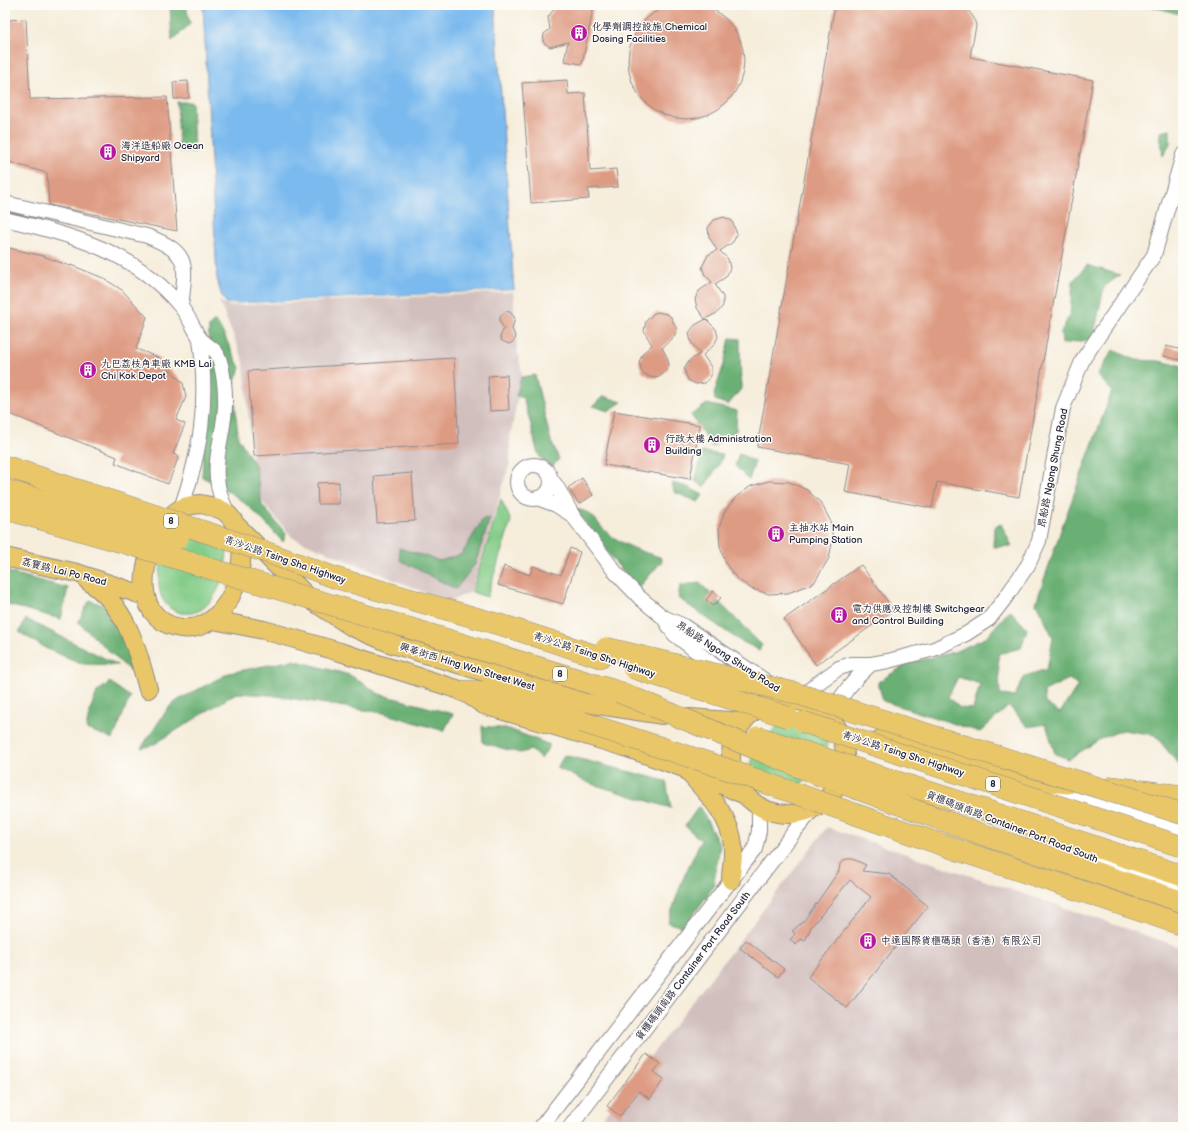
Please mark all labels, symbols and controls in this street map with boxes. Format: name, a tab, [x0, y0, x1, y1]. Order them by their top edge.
place label: 化學劑調控設施 Chemical Dosing Facilities	[592, 21, 707, 45]
building icon: 化學劑調控設施 Chemical Dosing Facilities	[569, 23, 589, 43]
place label: 海洋造船廠 Ocean Shipyard	[121, 140, 204, 164]
building icon: 海洋造船廠 Ocean Shipyard	[98, 142, 118, 162]
place label: 九巴荔枝角車廠 KMB Lai Chi Kok Depot	[101, 358, 212, 382]
building icon: 九巴荔枝角車廠 KMB Lai Chi Kok Depot	[78, 360, 98, 380]
street label: 昂船路 Ngong Shung Road	[1036, 407, 1070, 529]
place label: 行政大樓 Administration Building	[665, 433, 772, 457]
building icon: 行政大樓 Administration Building	[642, 435, 662, 455]
road number: 8	[164, 514, 178, 528]
place label: 主抽水站 Main Pumping Station	[789, 522, 863, 546]
building icon: 主抽水站 Main Pumping Station	[766, 524, 786, 544]
street label: 青沙公路 Tsing Sha Highway	[223, 534, 348, 587]
street label: 荔寶路 Lai Po Road	[20, 556, 108, 588]
place label: 電力供應及控制樓 Switchgear and Control Building	[852, 603, 985, 627]
building icon: 電力供應及控制樓 Switchgear and Control Building	[829, 605, 849, 625]
street label: 昂船路 Ngong Shung Road	[674, 619, 782, 695]
street label: 青沙公路 Tsing Sha Highway	[531, 630, 657, 681]
street label: 興華街西 Hing Wah Street West	[398, 641, 536, 693]
road number: 8	[553, 667, 567, 681]
street label: 青沙公路 Tsing Sha Highway	[840, 729, 966, 780]
road number: 8	[986, 777, 1000, 791]
street label: 貨櫃碼頭南路 Container Port Road South	[924, 789, 1100, 866]
street label: 貨櫃碼頭南路 Container Port Road South	[633, 889, 753, 1043]
building icon: 中遠國際貨櫃碼頭（香港）有限公司	[858, 931, 878, 951]
place label: 中遠國際貨櫃碼頭（香港）有限公司	[881, 935, 1041, 947]

